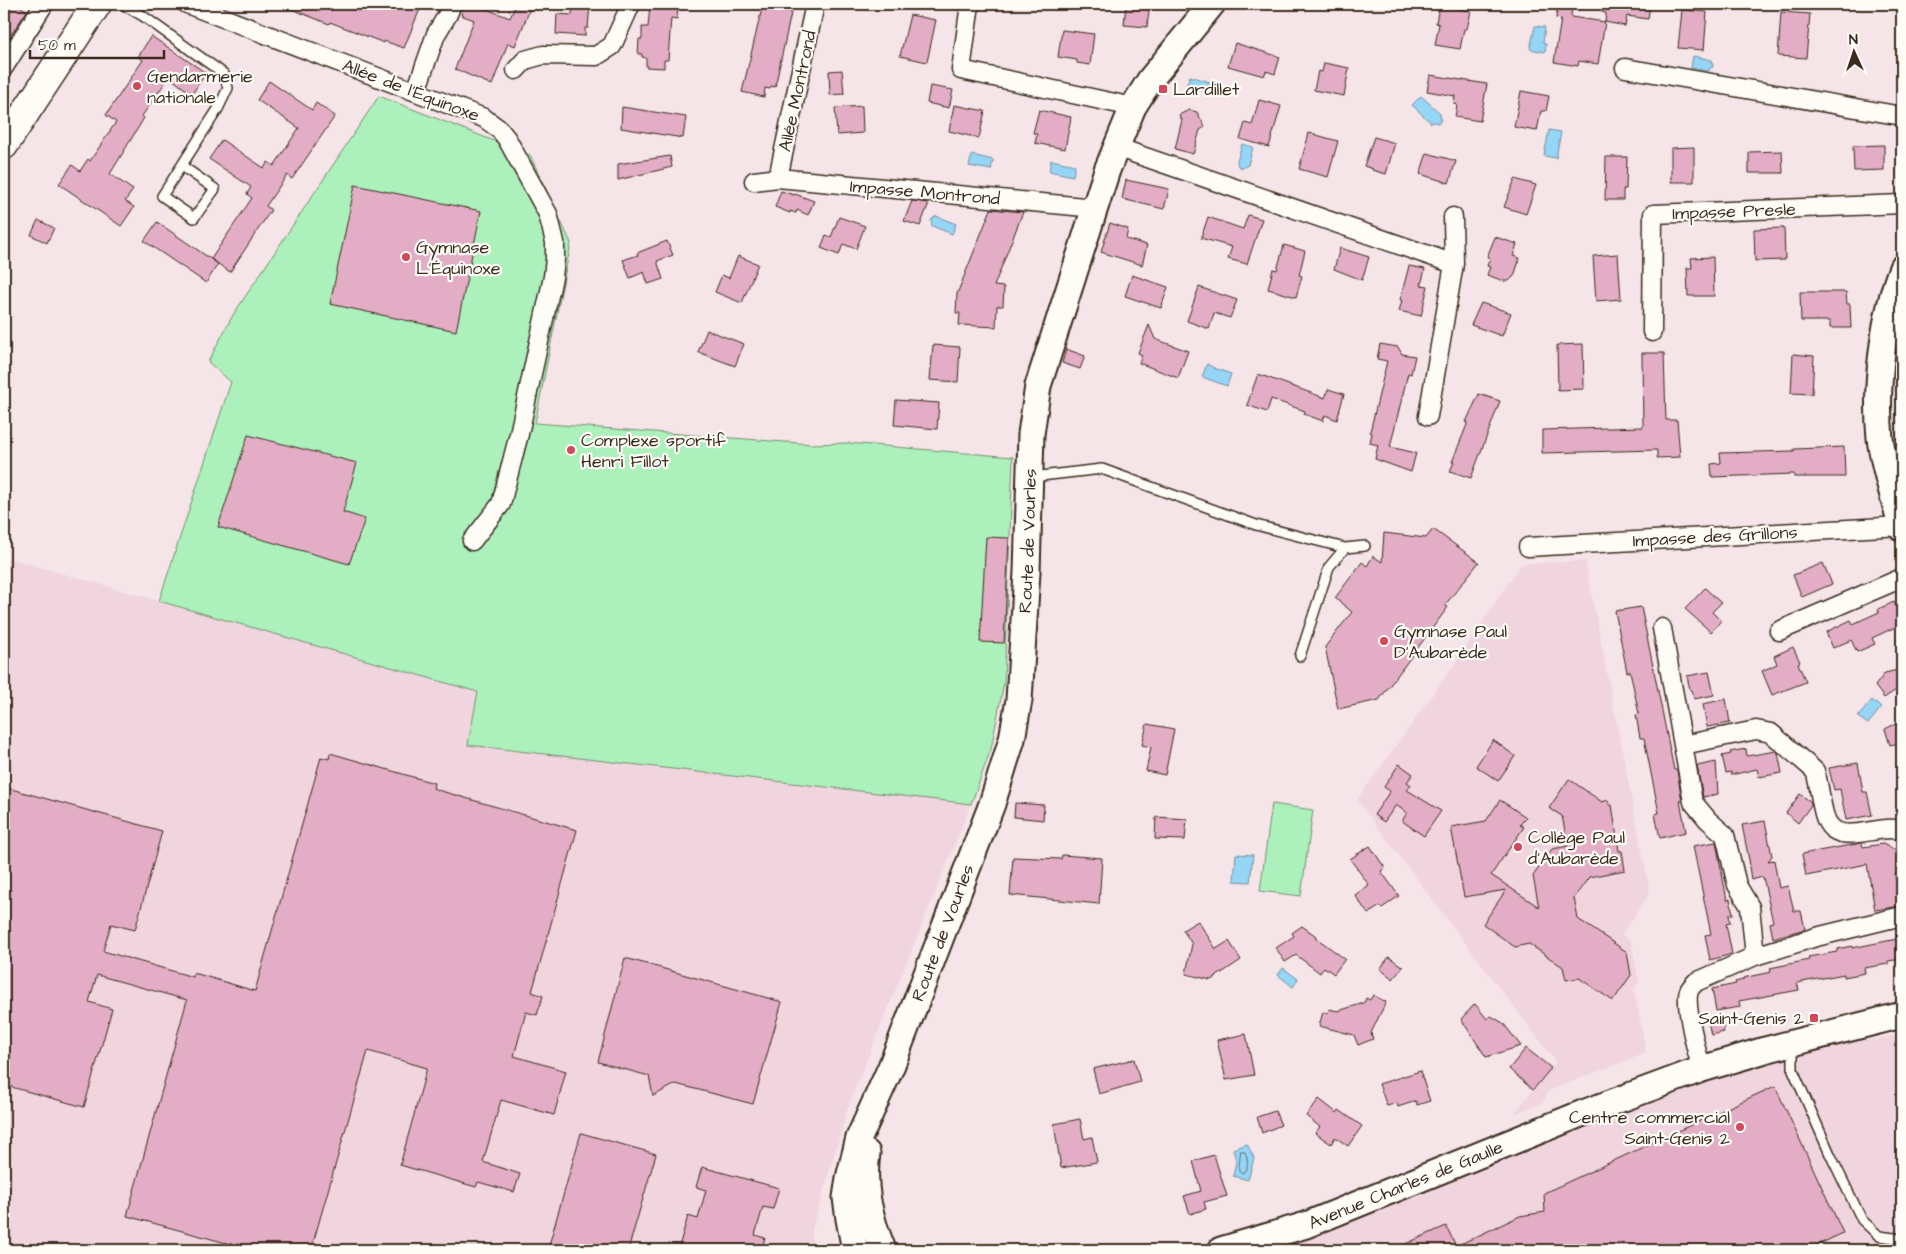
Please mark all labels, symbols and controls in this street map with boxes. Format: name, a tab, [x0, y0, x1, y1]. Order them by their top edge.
scale bar	[30, 28, 164, 60]
street label: Allée Montrond	[772, 28, 823, 154]
north arrow	[1828, 28, 1878, 78]
text: N	[1848, 30, 1858, 50]
text: 50 m	[38, 35, 76, 56]
street label: Allée de l'Équinoxe	[339, 53, 483, 128]
place label: Gendarmerie nationale	[147, 64, 253, 110]
place label: Lardillet	[1173, 77, 1240, 102]
marker: Gendarmerie nationale	[131, 80, 143, 92]
marker: Lardillet	[1157, 83, 1169, 95]
street label: Impasse Montrond	[849, 173, 1001, 212]
street label: Impasse Presle	[1672, 197, 1797, 226]
place label: Gymnase L'Équinoxe	[416, 235, 501, 281]
marker: Gymnase L'Équinoxe	[400, 251, 412, 263]
place label: Complexe sportif Henri Fillot	[581, 428, 726, 474]
marker: Complexe sportif Henri Fillot	[565, 444, 577, 456]
street label: Route de Vourles	[1012, 468, 1043, 614]
street label: Impasse des Grillons	[1632, 520, 1798, 553]
place label: Gymnase Paul D'Aubarède	[1394, 619, 1507, 665]
marker: Gymnase Paul D'Aubarède	[1378, 635, 1390, 647]
place label: Collège Paul d'Aubarède	[1528, 825, 1625, 871]
marker: Collège Paul d'Aubarède	[1512, 841, 1524, 853]
street label: Route de Vourles	[905, 861, 981, 1005]
place label: Saint-Genis 2	[1698, 1006, 1805, 1031]
marker: Saint-Genis 2	[1808, 1012, 1820, 1024]
place label: Centre commercial Saint-Genis 2	[1569, 1105, 1731, 1151]
marker: Centre commercial Saint-Genis 2	[1734, 1121, 1746, 1133]
street label: Avenue Charles de Gaulle	[1305, 1135, 1507, 1236]

